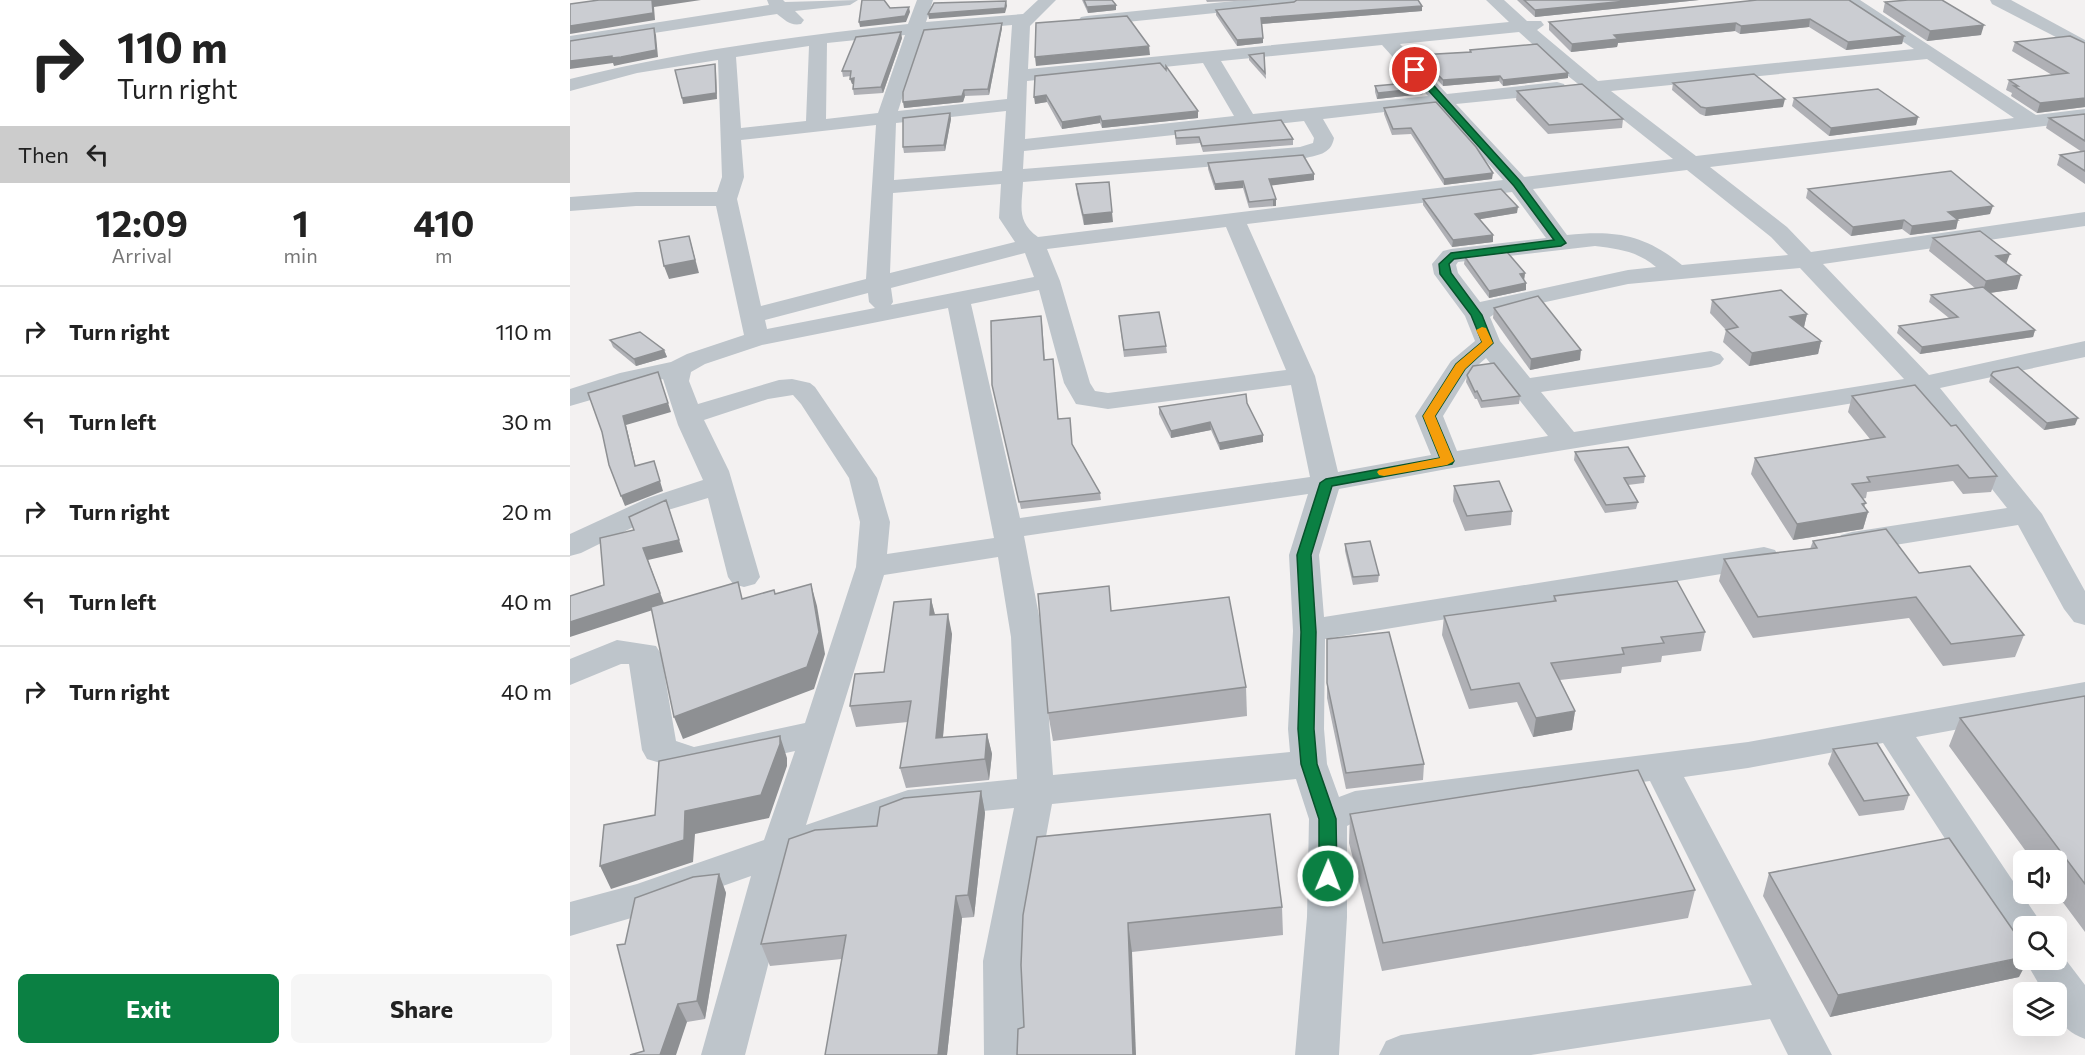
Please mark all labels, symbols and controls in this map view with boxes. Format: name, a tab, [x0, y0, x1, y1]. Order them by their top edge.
text: 110 m	[117, 20, 228, 72]
icon: right	[18, 24, 96, 102]
pin	[1389, 44, 1440, 95]
icon: arrive	[1398, 53, 1431, 86]
text: Turn right	[117, 72, 237, 105]
icon: left	[81, 138, 114, 171]
text: Then	[18, 141, 69, 168]
text: 12:09	[96, 200, 188, 244]
text: 1	[292, 200, 309, 244]
text: 410	[413, 200, 474, 244]
text: Arrival	[112, 243, 172, 267]
text: min	[284, 243, 318, 267]
text: m	[435, 243, 453, 267]
icon: right	[18, 315, 51, 348]
text: Turn right	[69, 318, 170, 345]
text: 110 m	[495, 318, 552, 345]
icon: left	[18, 405, 51, 438]
text: Turn left	[69, 408, 156, 435]
text: 30 m	[502, 408, 552, 435]
icon: right	[18, 495, 51, 528]
text: Turn right	[69, 498, 170, 525]
text: 20 m	[502, 498, 552, 525]
icon: left	[18, 585, 51, 618]
text: Turn left	[69, 588, 156, 615]
text: 40 m	[501, 588, 552, 615]
icon: right	[18, 675, 51, 708]
text: Turn right	[69, 678, 170, 705]
text: 40 m	[501, 678, 552, 705]
position arrow	[1296, 844, 1360, 908]
map controls	[2013, 850, 2067, 1036]
button: sound	[2013, 850, 2067, 904]
button: search	[2013, 916, 2067, 970]
button: Exit	[18, 974, 279, 1043]
button: Share	[291, 974, 552, 1043]
button: layers	[2013, 982, 2067, 1036]

